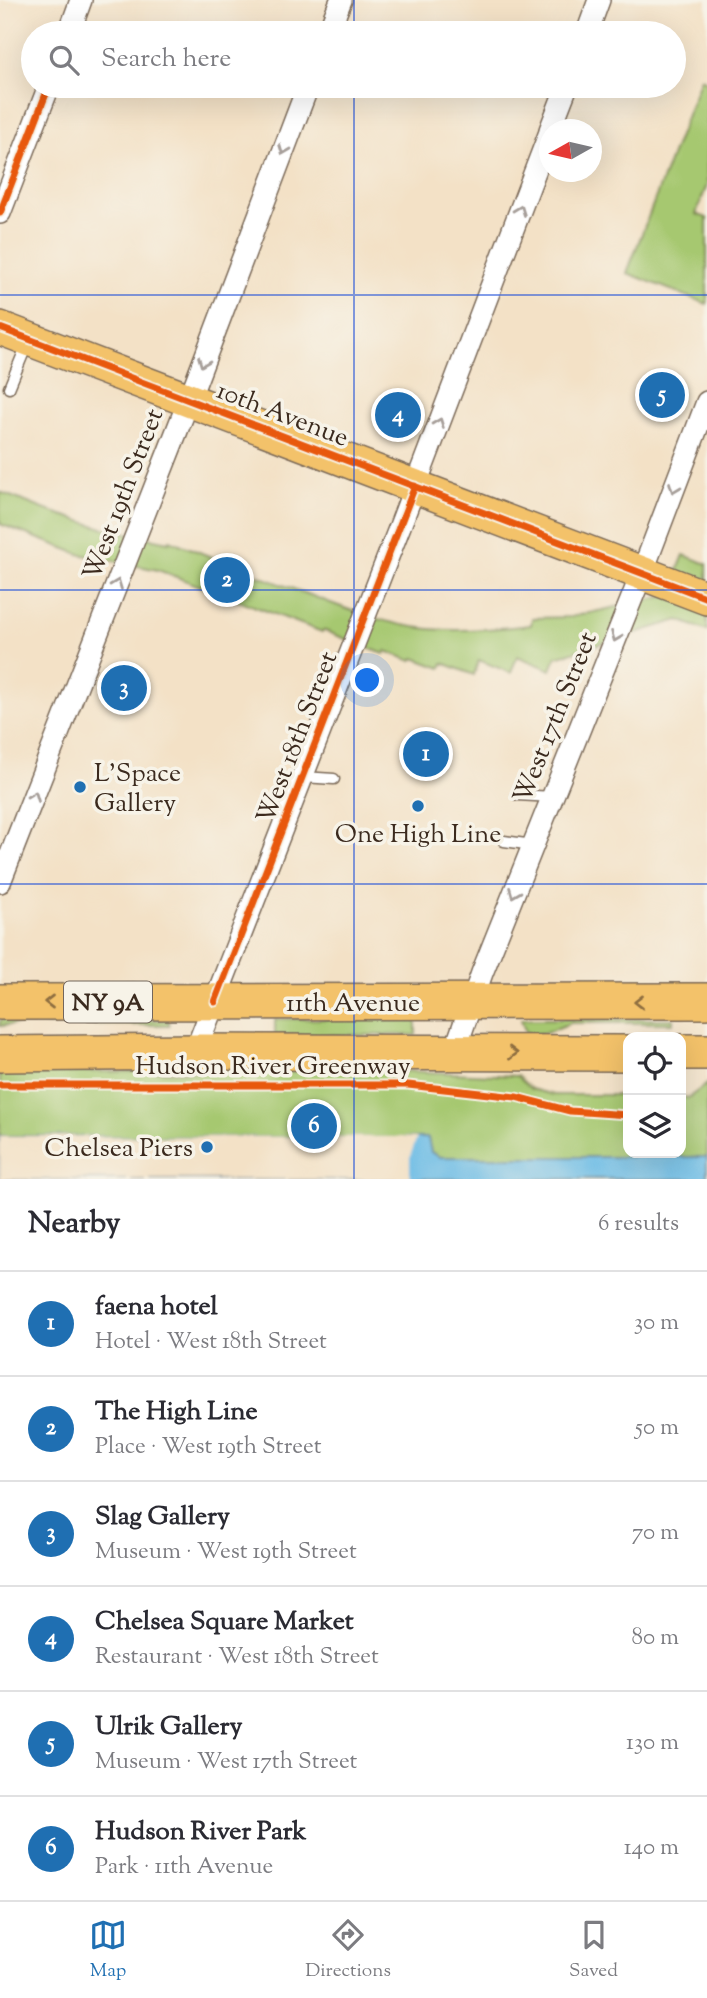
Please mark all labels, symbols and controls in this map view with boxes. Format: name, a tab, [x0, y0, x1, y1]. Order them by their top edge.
search box	[21, 21, 686, 98]
icon: search	[45, 41, 83, 79]
text: Search here	[101, 41, 231, 78]
north arrow	[539, 119, 602, 182]
one-way arrow	[278, 143, 292, 155]
one-way arrow	[512, 204, 526, 216]
one-way arrow	[197, 356, 211, 368]
pin: 5	[639, 369, 685, 421]
street label: 10th Avenue	[211, 373, 354, 457]
pin: 4	[375, 389, 421, 441]
street label: West 19th Street	[75, 404, 174, 586]
one-way arrow	[431, 417, 445, 429]
one-way arrow	[668, 482, 682, 494]
pin: 2	[204, 554, 250, 606]
one-way arrow	[108, 579, 122, 591]
street label: West 17th Street	[505, 627, 608, 809]
one-way arrow	[611, 630, 625, 642]
street label: West 18th Street	[248, 646, 348, 829]
pin: 3	[101, 662, 147, 714]
your location	[350, 663, 384, 697]
pin: 1	[403, 728, 449, 780]
place label: L'Space Gallery	[94, 756, 181, 823]
marker: L'Space Gallery	[72, 779, 88, 795]
one-way arrow	[25, 791, 39, 803]
marker: One High Line	[410, 798, 426, 814]
place label: One High Line	[335, 817, 501, 854]
one-way arrow	[508, 887, 522, 899]
road number: NY 9A	[64, 982, 152, 1022]
street label: 11th Avenue	[286, 986, 420, 1023]
one-way arrow	[43, 994, 54, 1010]
one-way arrow	[633, 994, 644, 1010]
map controls	[623, 1032, 686, 1158]
button: locate	[623, 1032, 686, 1095]
one-way arrow	[509, 1045, 519, 1061]
street label: Hudson River Greenway	[135, 1049, 411, 1086]
button: layers	[623, 1095, 686, 1158]
pin: 6	[291, 1100, 337, 1152]
place label: Chelsea Piers	[44, 1131, 193, 1168]
marker: Chelsea Piers	[199, 1139, 215, 1155]
text: Nearby	[28, 1203, 120, 1246]
text: 6 results	[598, 1208, 679, 1241]
text: faena hotel	[95, 1289, 218, 1326]
text: 1	[47, 1307, 55, 1340]
text: 30 m	[634, 1307, 679, 1340]
text: Hotel · West 18th Street	[95, 1326, 327, 1359]
text: The High Line	[95, 1394, 258, 1431]
text: 2	[46, 1412, 56, 1445]
text: 50 m	[635, 1412, 679, 1445]
text: Place · West 19th Street	[95, 1431, 322, 1464]
text: Slag Gallery	[95, 1499, 230, 1536]
text: 3	[46, 1517, 56, 1550]
text: 70 m	[632, 1517, 679, 1550]
text: Museum · West 19th Street	[95, 1536, 357, 1569]
text: Chelsea Square Market	[95, 1604, 354, 1641]
text: 4	[45, 1622, 57, 1655]
text: 80 m	[631, 1622, 679, 1655]
text: Restaurant · West 18th Street	[95, 1641, 379, 1674]
text: Ulrik Gallery	[95, 1709, 242, 1746]
text: 5	[47, 1727, 55, 1760]
text: 130 m	[626, 1727, 679, 1760]
text: Museum · West 17th Street	[95, 1746, 357, 1779]
text: Hudson River Park	[95, 1814, 306, 1851]
text: 6	[45, 1832, 57, 1865]
text: 140 m	[624, 1832, 679, 1865]
text: Park · 11th Avenue	[95, 1851, 273, 1884]
tab: Map	[89, 1916, 127, 1985]
tab: Directions	[305, 1916, 391, 1985]
tab: Saved	[569, 1916, 618, 1985]

